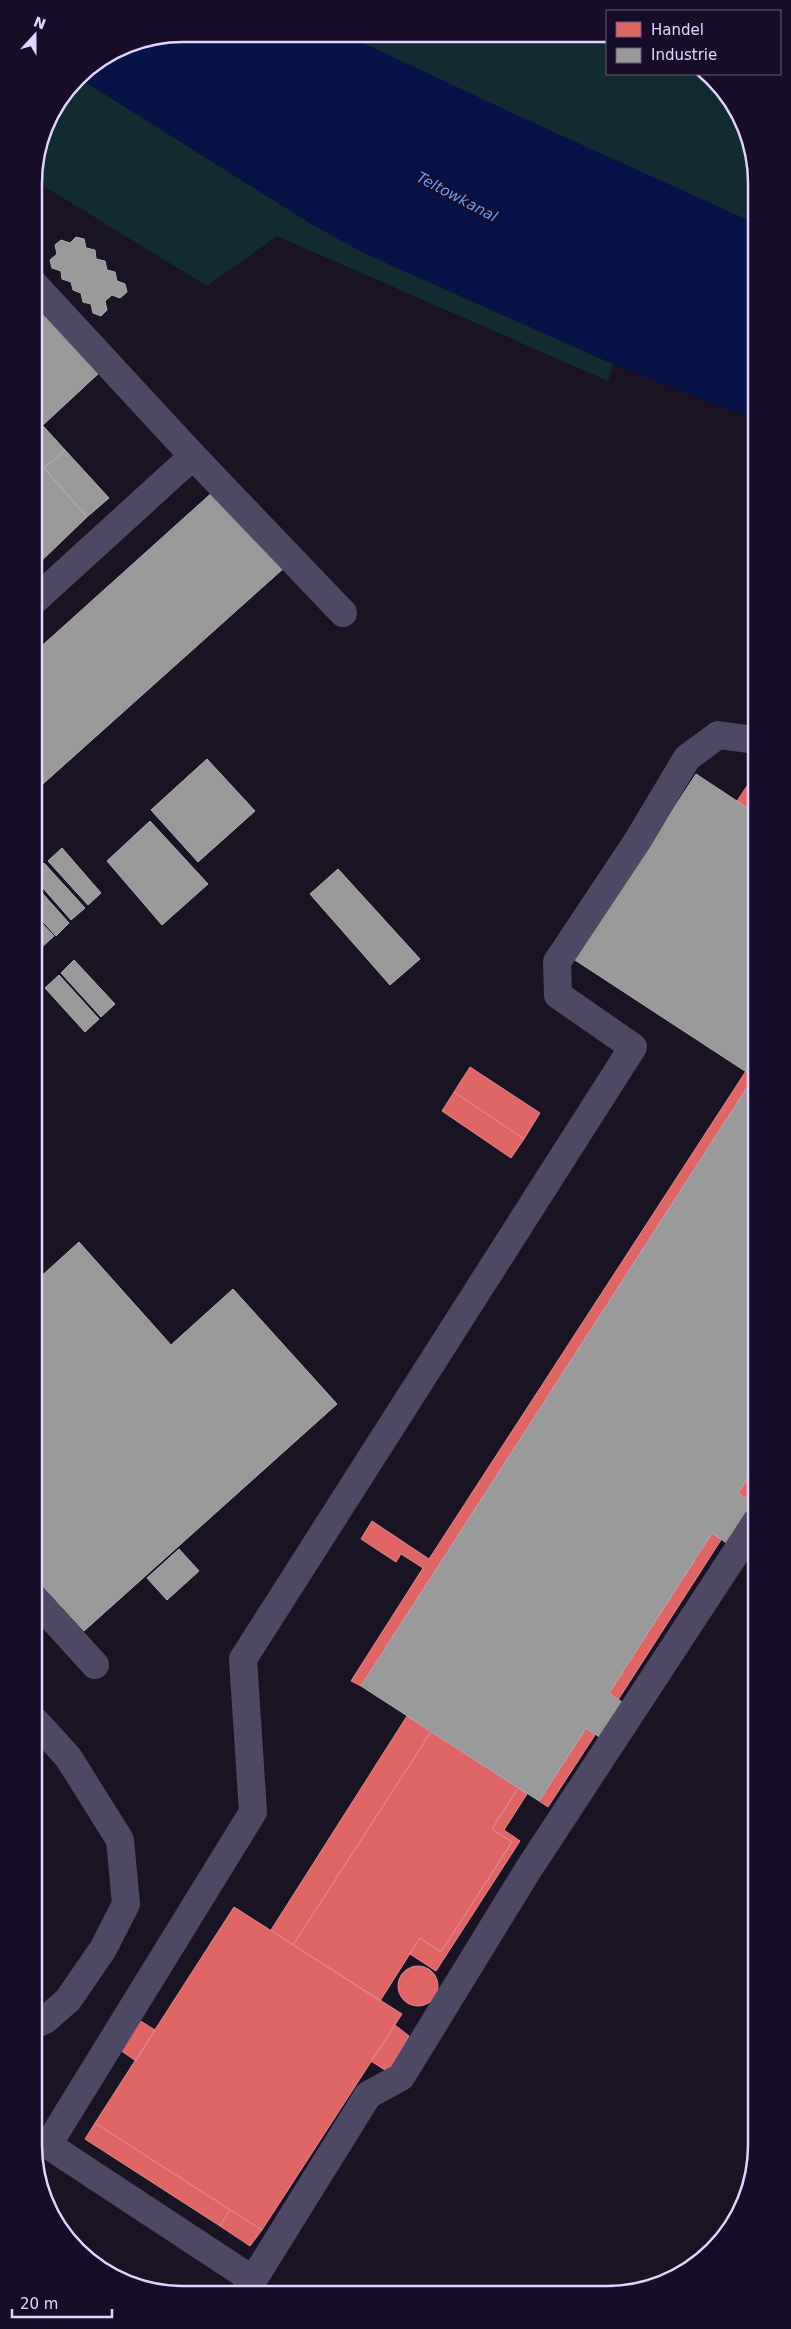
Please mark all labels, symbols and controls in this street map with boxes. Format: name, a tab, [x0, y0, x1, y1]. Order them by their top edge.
north arrow	[10, 10, 60, 60]
legend	[606, 10, 781, 75]
text: N	[31, 13, 48, 32]
text: Handel	[651, 21, 704, 39]
text: Industrie	[651, 46, 717, 64]
water label: Teltowkanal	[414, 168, 501, 226]
scale bar	[12, 2286, 112, 2318]
text: 20 m	[20, 2295, 58, 2313]

